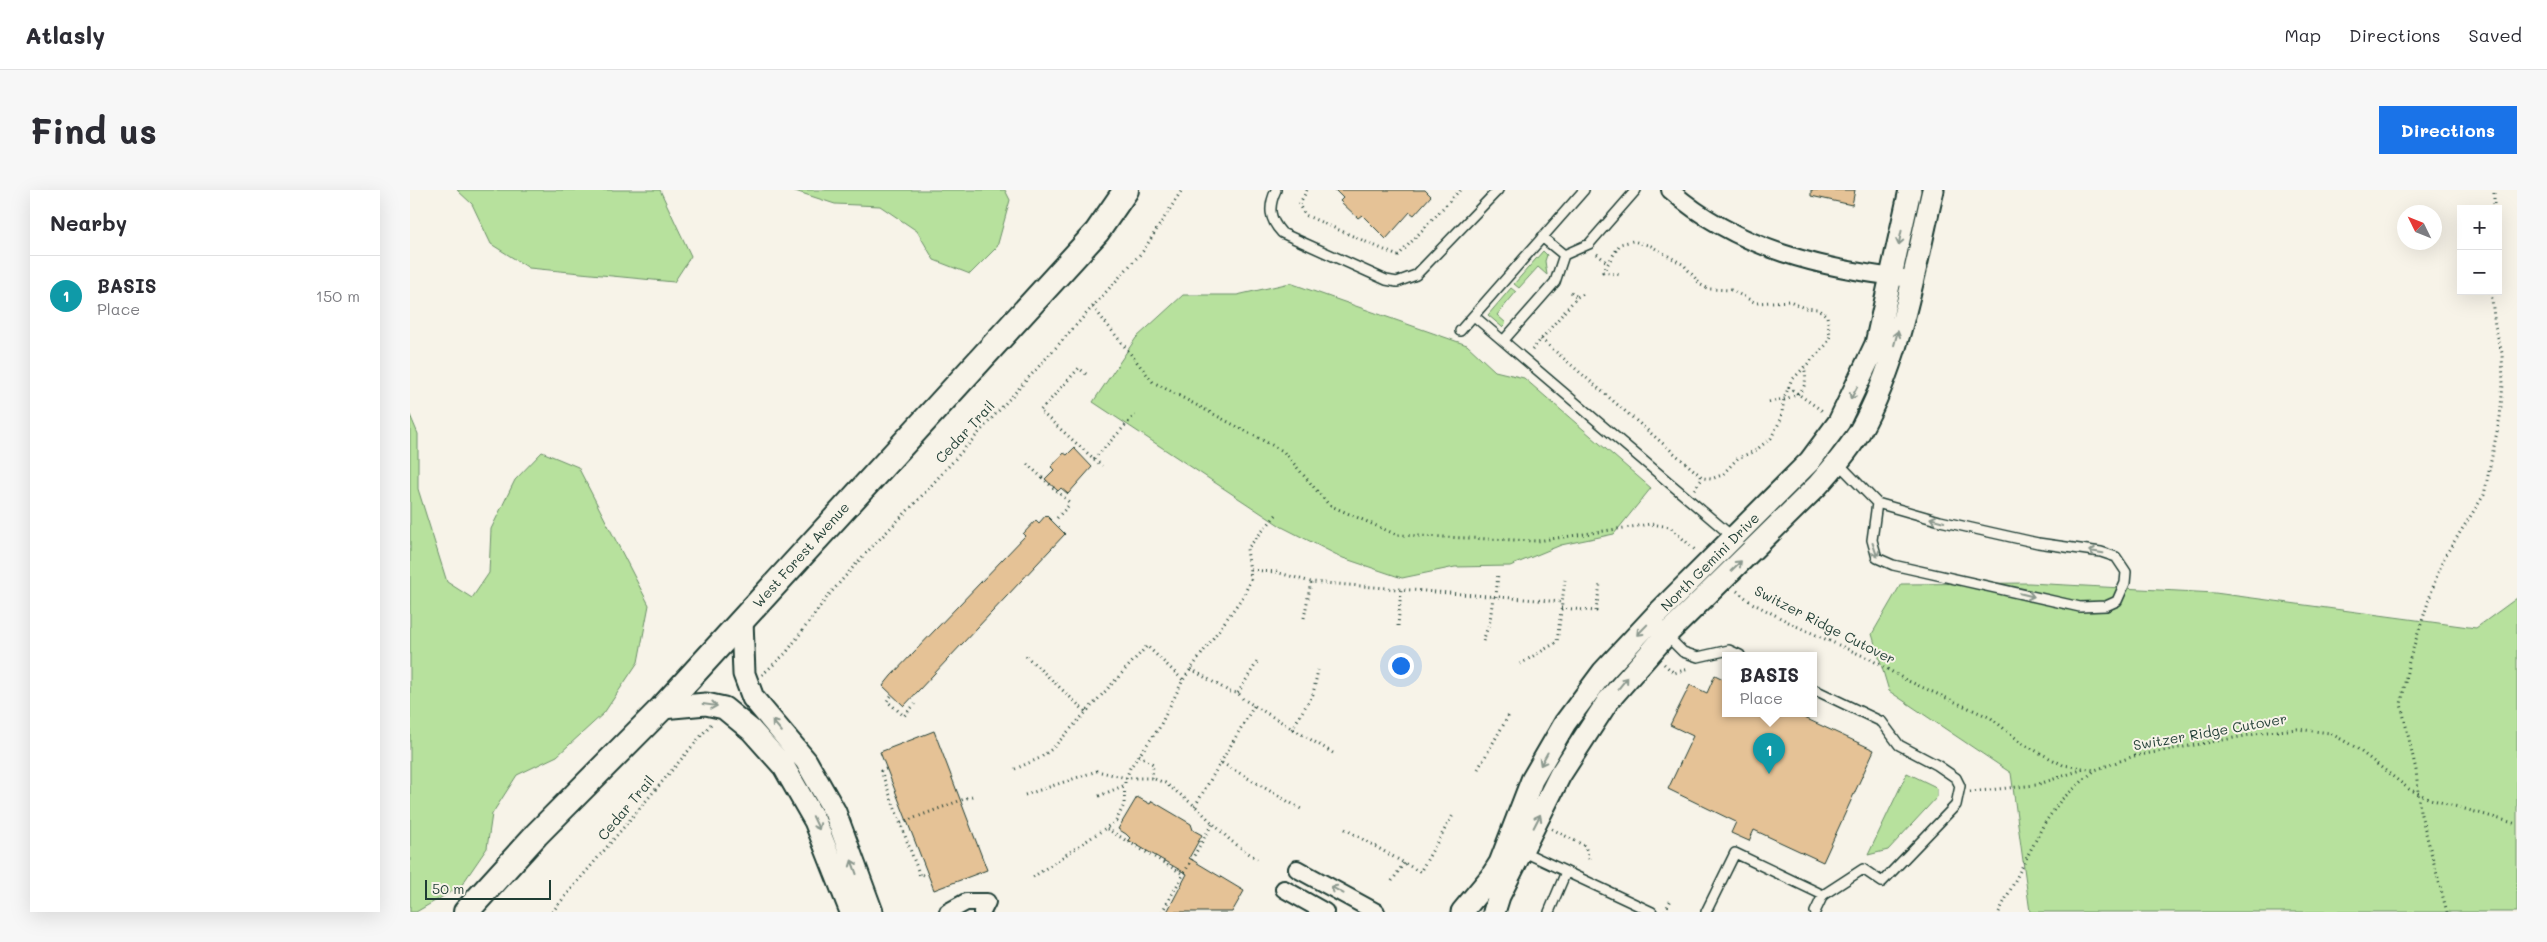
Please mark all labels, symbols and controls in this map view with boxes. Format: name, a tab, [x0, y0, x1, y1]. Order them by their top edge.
text: Atlasly	[25, 19, 105, 50]
text: Map	[2284, 23, 2321, 47]
text: Directions	[2349, 23, 2441, 47]
text: Saved	[2469, 23, 2522, 47]
button: Directions	[2379, 106, 2517, 154]
text: Find us	[30, 107, 157, 153]
north arrow	[2397, 205, 2442, 250]
map controls	[2457, 205, 2502, 295]
button: +	[2457, 205, 2502, 250]
text: Nearby	[50, 209, 127, 236]
one-way arrow	[1895, 229, 1904, 245]
button: −	[2457, 250, 2502, 295]
text: BASIS	[97, 273, 157, 298]
text: 1	[62, 285, 70, 306]
text: 150 m	[316, 285, 360, 306]
text: Place	[97, 298, 140, 319]
one-way arrow	[1892, 330, 1902, 346]
one-way arrow	[1849, 385, 1858, 400]
street label: Cedar Trail	[931, 396, 999, 467]
street label: West Forest Avenue	[748, 498, 853, 612]
street label: North Gemini Drive	[1656, 508, 1763, 615]
one-way arrow	[1929, 514, 1945, 524]
one-way arrow	[1871, 542, 1880, 557]
one-way arrow	[2088, 547, 2104, 557]
one-way arrow	[1729, 561, 1741, 573]
street label: Switzer Ridge Cutover	[1752, 581, 1899, 668]
one-way arrow	[2018, 591, 2034, 600]
one-way arrow	[1636, 624, 1648, 637]
popup	[1722, 652, 1817, 717]
your location	[1388, 653, 1414, 679]
text: BASIS	[1740, 662, 1799, 687]
one-way arrow	[1617, 677, 1628, 690]
text: Place	[1740, 687, 1783, 708]
one-way arrow	[702, 701, 718, 711]
street label: Switzer Ridge Cutover	[2132, 709, 2288, 754]
one-way arrow	[771, 719, 782, 732]
pin: 1	[1753, 733, 1785, 774]
one-way arrow	[1539, 751, 1548, 766]
street label: Cedar Trail	[593, 771, 658, 844]
one-way arrow	[1532, 813, 1542, 828]
one-way arrow	[811, 815, 821, 830]
one-way arrow	[849, 859, 858, 875]
scale bar	[425, 877, 551, 900]
text: 50 m	[432, 879, 464, 898]
one-way arrow	[1330, 885, 1344, 895]

